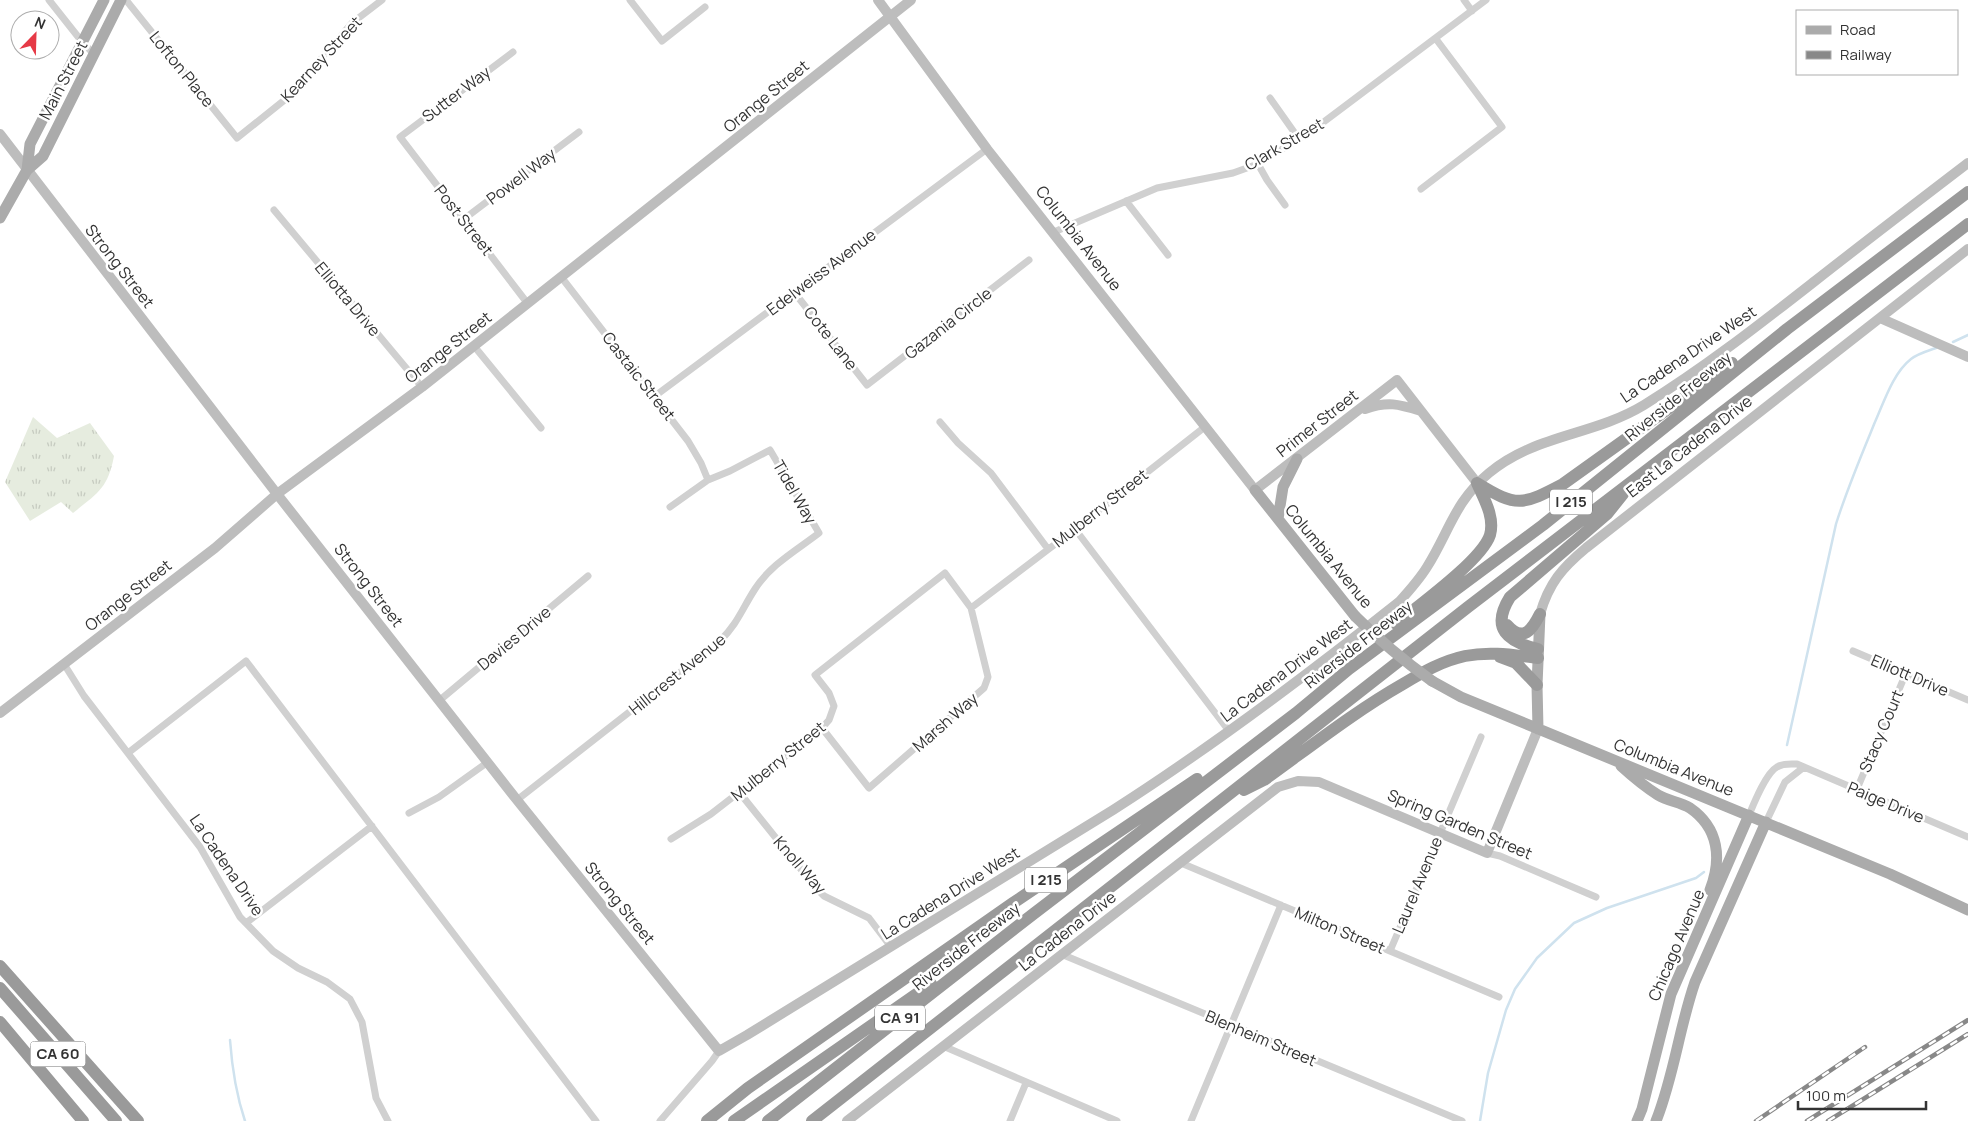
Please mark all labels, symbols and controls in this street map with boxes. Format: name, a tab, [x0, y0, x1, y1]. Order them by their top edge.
north arrow	[10, 10, 60, 60]
legend	[1796, 10, 1958, 75]
street label: Kearney Street	[275, 11, 367, 107]
text: N	[32, 12, 49, 33]
text: Road	[1840, 19, 1876, 40]
street label: Lofton Place	[145, 26, 219, 112]
street label: Main Street	[34, 37, 92, 123]
text: Railway	[1840, 44, 1892, 65]
street label: Orange Street	[718, 55, 814, 137]
street label: Sutter Way	[417, 61, 495, 127]
street label: Clark Street	[1240, 112, 1328, 176]
street label: Powell Way	[482, 142, 561, 209]
street label: Post Street	[429, 180, 499, 260]
street label: Columbia Avenue	[1031, 181, 1127, 295]
street label: Strong Street	[80, 220, 160, 312]
street label: Edelweiss Avenue	[762, 224, 880, 320]
street label: Elliotta Drive	[310, 257, 386, 341]
street label: Gazania Circle	[900, 282, 996, 364]
street label: La Cadena Drive West	[1616, 300, 1760, 408]
street label: Cote Lane	[799, 302, 863, 374]
street label: Orange Street	[400, 306, 496, 388]
street label: Castaic Street	[597, 327, 681, 425]
street label: Riverside Freeway	[1620, 346, 1736, 446]
street label: Primer Street	[1272, 384, 1362, 462]
street label: East La Cadena Drive	[1621, 390, 1757, 502]
street label: Tidel Way	[768, 456, 822, 528]
street label: Mulberry Street	[1048, 464, 1152, 552]
road number: I 215	[1550, 490, 1592, 514]
street label: Columbia Avenue	[1280, 499, 1378, 613]
street label: Strong Street	[329, 539, 409, 631]
street label: Orange Street	[80, 554, 176, 636]
street label: Riverside Freeway	[1299, 595, 1417, 693]
street label: Davies Drive	[473, 601, 555, 675]
street label: La Cadena Drive West	[1216, 613, 1356, 727]
street label: Hillcrest Avenue	[624, 628, 730, 720]
street label: Elliott Drive	[1868, 649, 1952, 701]
street label: Stacy Court	[1854, 686, 1908, 776]
street label: Marsh Way	[908, 687, 983, 757]
street label: Mulberry Street	[726, 716, 830, 806]
street label: Columbia Avenue	[1611, 733, 1737, 801]
street label: Paige Drive	[1844, 776, 1928, 828]
street label: Spring Garden Street	[1384, 784, 1536, 864]
street label: La Cadena Drive	[185, 810, 269, 920]
street label: Knoll Way	[769, 831, 832, 899]
street label: Laurel Avenue	[1387, 833, 1447, 937]
street label: La Cadena Drive West	[877, 841, 1023, 945]
street label: Strong Street	[580, 857, 660, 949]
road number: I 215	[1025, 868, 1067, 892]
street label: La Cadena Drive	[1014, 886, 1120, 976]
street label: Chicago Avenue	[1643, 886, 1709, 1004]
street label: Riverside Freeway	[907, 897, 1025, 995]
street label: Milton Street	[1291, 901, 1389, 959]
street label: Blenheim Street	[1202, 1005, 1320, 1071]
road number: CA 91	[875, 1006, 925, 1030]
road number: CA 60	[30, 1042, 86, 1066]
scale bar	[1798, 1078, 1926, 1110]
text: 100 m	[1806, 1085, 1846, 1106]

